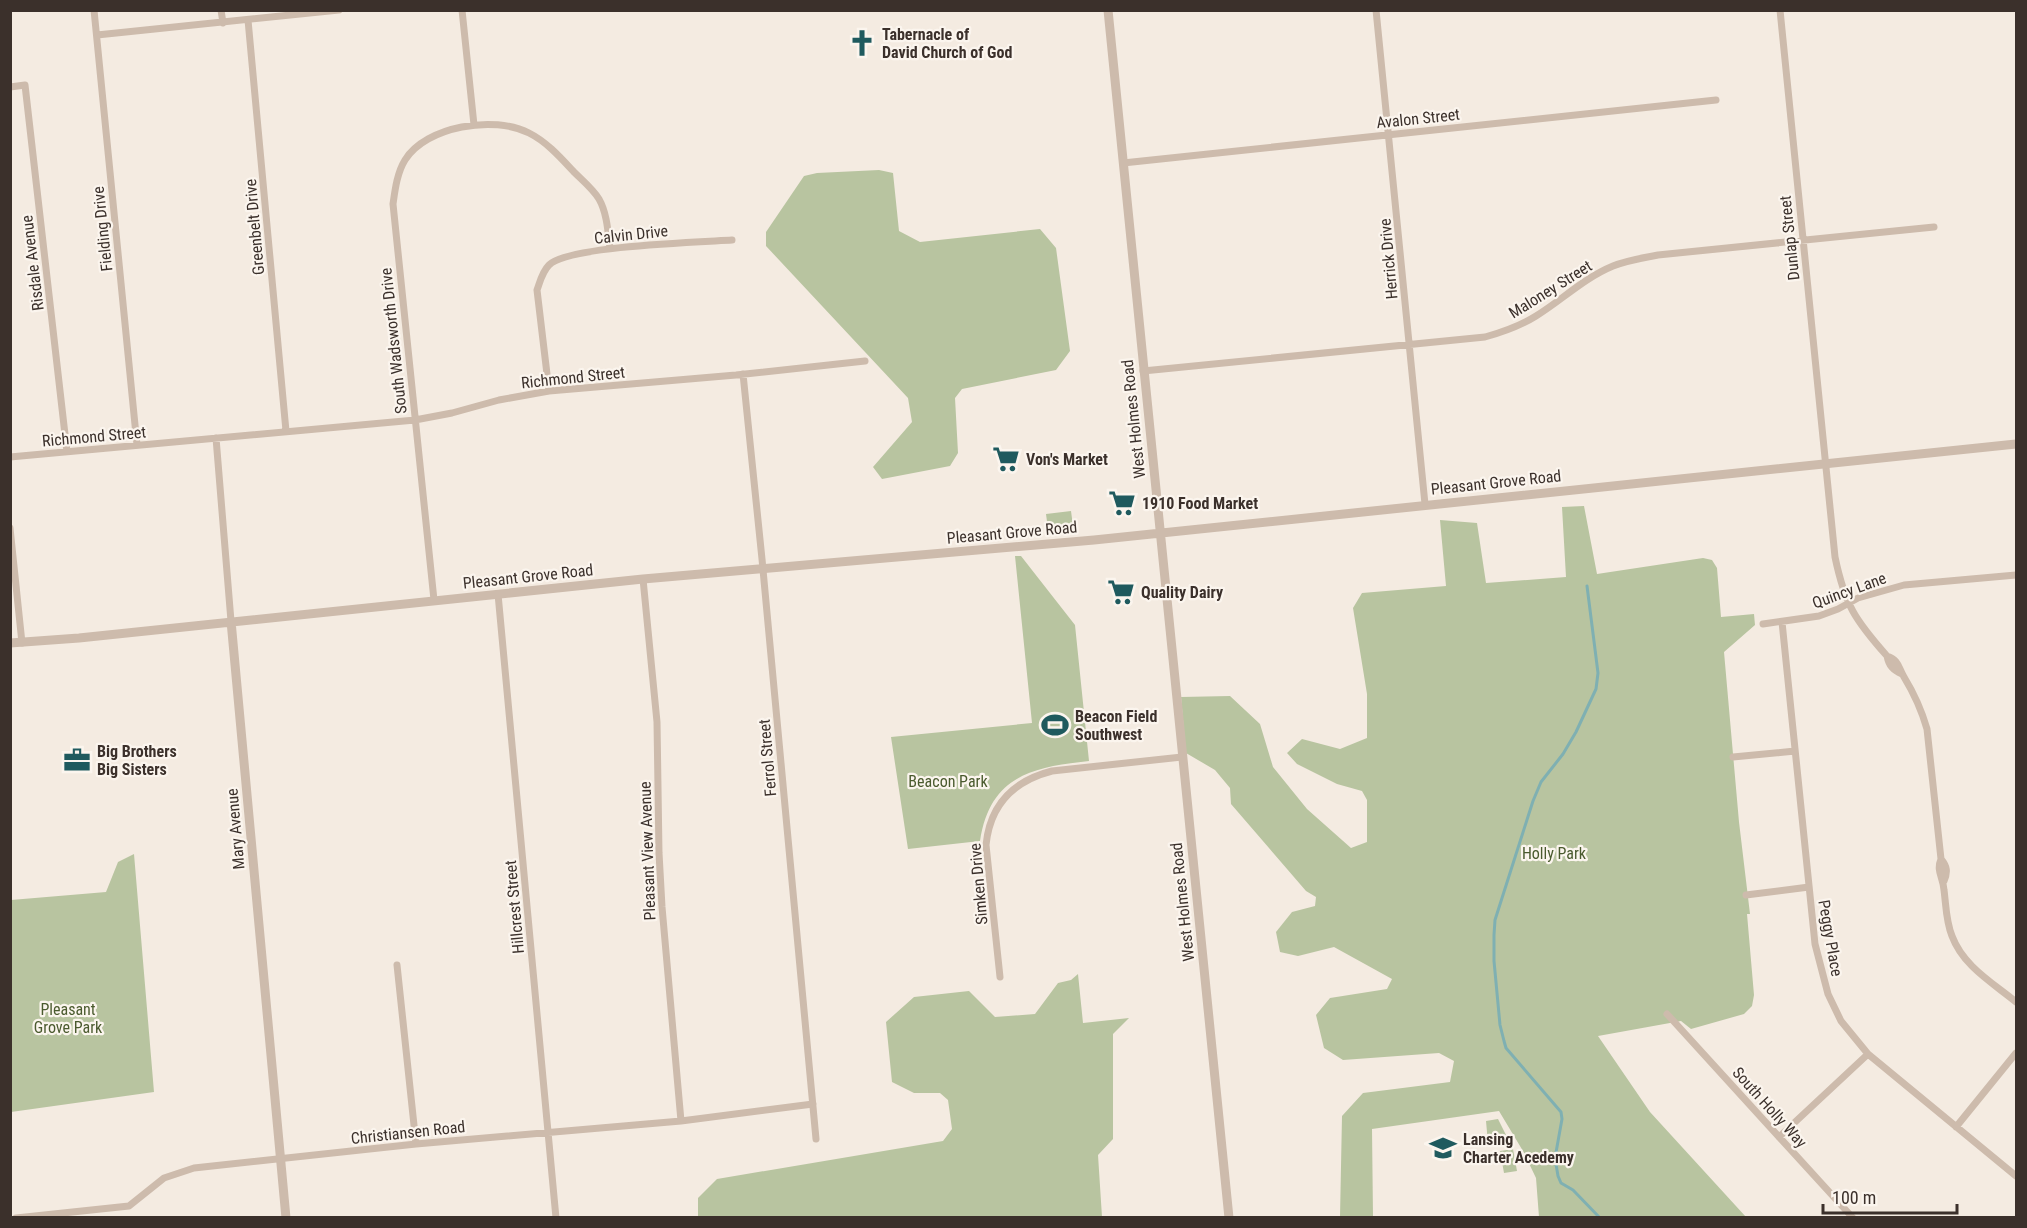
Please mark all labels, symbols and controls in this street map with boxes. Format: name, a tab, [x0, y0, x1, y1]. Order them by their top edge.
place label: Tabernacle of David Church of God	[882, 25, 1012, 62]
church icon: Tabernacle of David Church of God	[847, 28, 877, 58]
street label: Avalon Street	[1375, 105, 1461, 132]
street label: Greenbelt Drive	[241, 178, 268, 276]
street label: Fielding Drive	[89, 185, 116, 272]
street label: Dunlap Street	[1776, 194, 1803, 281]
street label: Risdale Avenue	[17, 214, 48, 312]
street label: Herrick Drive	[1376, 218, 1401, 300]
street label: Calvin Drive	[593, 221, 669, 248]
street label: Maloney Street	[1505, 256, 1596, 323]
street label: South Wadsworth Drive	[376, 267, 411, 415]
street label: West Holmes Road	[1118, 359, 1149, 479]
street label: Richmond Street	[520, 363, 626, 392]
street label: Richmond Street	[41, 422, 147, 451]
supermarket icon: Von's Market	[991, 444, 1021, 474]
place label: Von's Market	[1026, 450, 1108, 469]
street label: Pleasant Grove Road	[1430, 466, 1562, 499]
supermarket icon: 1910 Food Market	[1107, 488, 1137, 518]
place label: 1910 Food Market	[1142, 494, 1258, 513]
street label: Pleasant Grove Road	[946, 517, 1078, 548]
street label: Pleasant Grove Road	[462, 560, 594, 593]
street label: Quincy Lane	[1810, 568, 1889, 613]
supermarket icon: Quality Dairy	[1106, 577, 1136, 607]
place label: Quality Dairy	[1141, 583, 1223, 602]
place label: Beacon Field Southwest	[1075, 707, 1157, 744]
sports icon: Beacon Field Southwest	[1040, 710, 1070, 740]
street label: Ferrol Street	[755, 718, 780, 797]
place label: Big Brothers Big Sisters	[97, 742, 177, 779]
office icon: Big Brothers Big Sisters	[62, 745, 92, 775]
park label: Beacon Park	[908, 772, 988, 791]
street label: Pleasant View Avenue	[636, 781, 659, 921]
street label: Mary Avenue	[222, 788, 248, 870]
street label: Simken Drive	[965, 842, 992, 926]
street label: West Holmes Road	[1167, 842, 1198, 962]
park label: Holly Park	[1522, 844, 1587, 863]
street label: Hillcrest Street	[501, 859, 528, 954]
street label: Peggy Place	[1814, 898, 1847, 978]
park label: Pleasant Grove Park	[34, 1000, 103, 1037]
street label: South Holly Way	[1728, 1063, 1811, 1152]
street label: Christiansen Road	[350, 1117, 466, 1148]
place label: Lansing Charter Acedemy	[1463, 1130, 1574, 1167]
school or university icon: Lansing Charter Acedemy	[1428, 1133, 1458, 1163]
scale bar	[1823, 1177, 1956, 1215]
text: 100 m	[1832, 1187, 1876, 1208]

